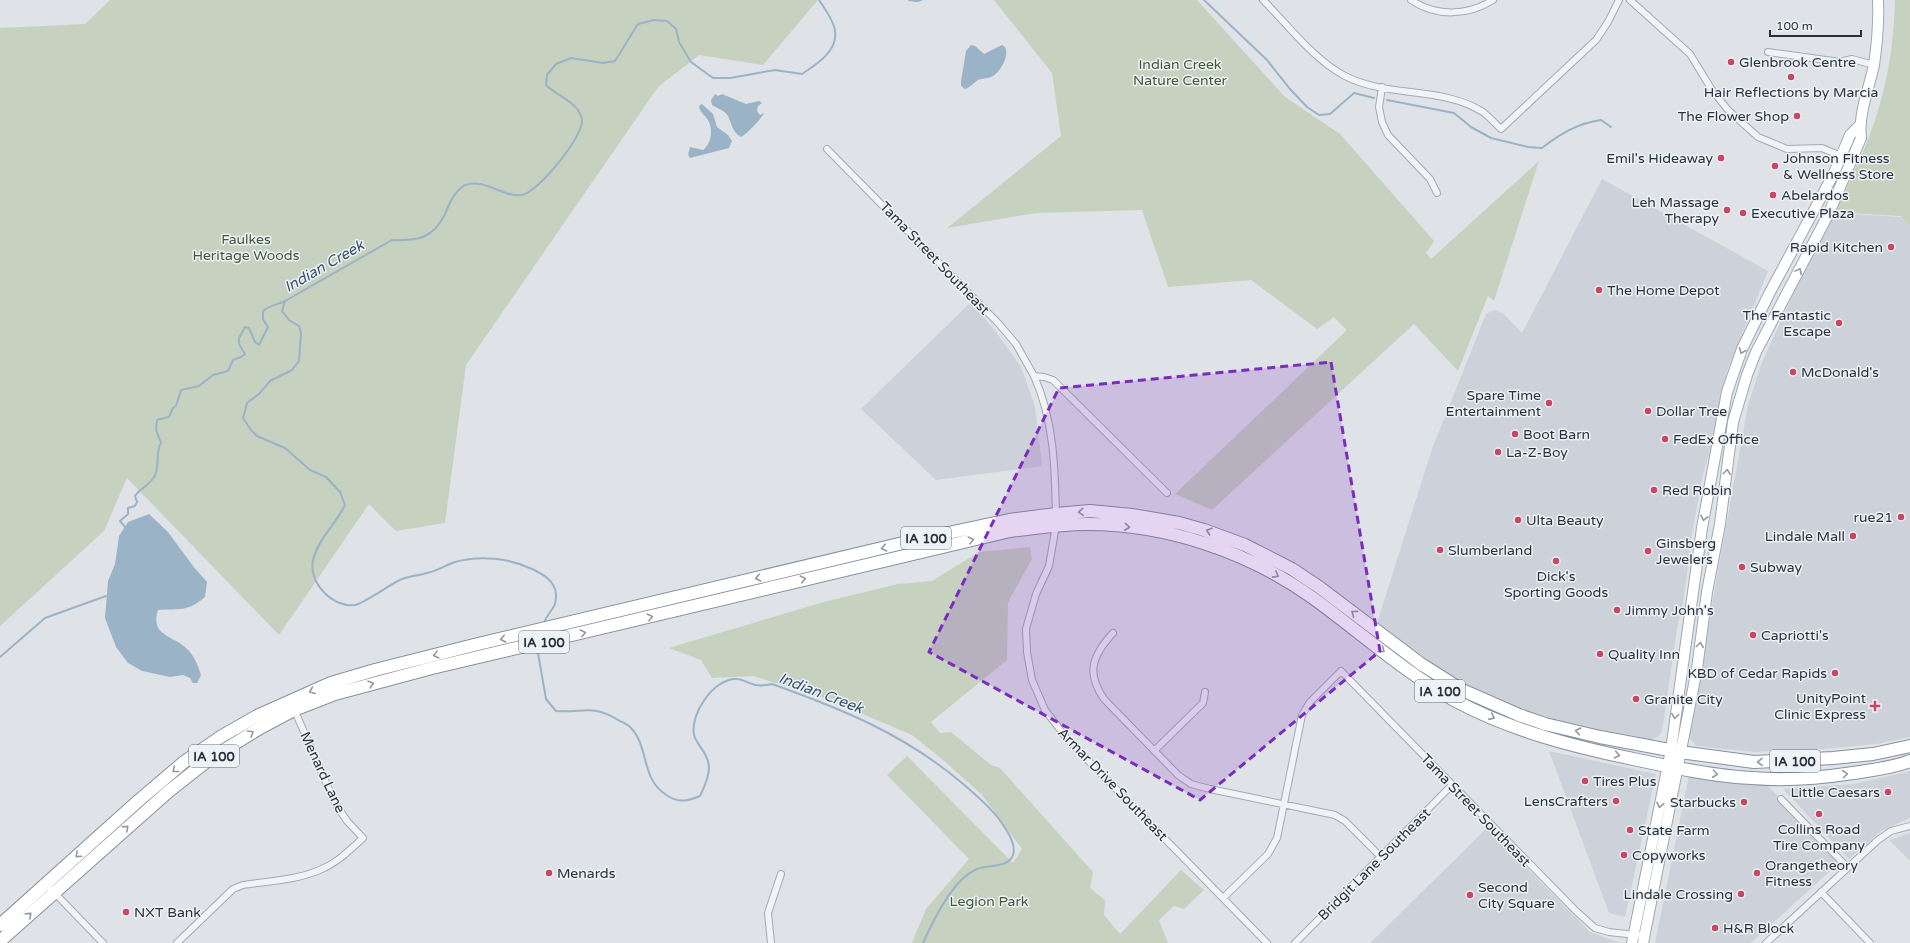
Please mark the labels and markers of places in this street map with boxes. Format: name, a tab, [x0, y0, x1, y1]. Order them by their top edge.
place label: Glenbrook Centre	[1739, 54, 1856, 71]
marker: Glenbrook Centre	[1726, 57, 1736, 67]
marker: Hair Reflections by Marcia	[1786, 72, 1796, 82]
place label: Hair Reflections by Marcia	[1704, 84, 1878, 101]
place label: The Flower Shop	[1678, 108, 1789, 125]
marker: The Flower Shop	[1792, 111, 1802, 121]
place label: Emil's Hideaway	[1606, 150, 1713, 167]
place label: Johnson Fitness & Wellness Store	[1783, 150, 1894, 183]
marker: Emil's Hideaway	[1716, 153, 1726, 163]
marker: Johnson Fitness & Wellness Store	[1770, 161, 1780, 171]
place label: Abelardos	[1781, 187, 1849, 204]
marker: Abelardos	[1768, 190, 1778, 200]
place label: Leh Massage Therapy	[1631, 194, 1719, 227]
marker: Leh Massage Therapy	[1722, 205, 1732, 215]
place label: Executive Plaza	[1751, 205, 1854, 222]
marker: Executive Plaza	[1738, 208, 1748, 218]
place label: Rapid Kitchen	[1790, 239, 1883, 256]
marker: Rapid Kitchen	[1886, 242, 1896, 252]
place label: The Home Depot	[1607, 282, 1720, 299]
marker: The Home Depot	[1594, 285, 1604, 295]
place label: The Fantastic Escape	[1743, 307, 1831, 340]
marker: The Fantastic Escape	[1834, 318, 1844, 328]
place label: McDonald's	[1801, 364, 1879, 381]
marker: McDonald's	[1788, 367, 1798, 377]
place label: Spare Time Entertainment	[1446, 387, 1542, 420]
marker: Spare Time Entertainment	[1544, 398, 1554, 408]
place label: Dollar Tree	[1656, 403, 1727, 420]
marker: Dollar Tree	[1643, 406, 1653, 416]
place label: Boot Barn	[1523, 426, 1590, 443]
marker: Boot Barn	[1510, 429, 1520, 439]
place label: FedEx Office	[1673, 431, 1759, 448]
marker: FedEx Office	[1660, 434, 1670, 444]
place label: La-Z-Boy	[1506, 444, 1568, 461]
marker: La-Z-Boy	[1493, 447, 1503, 457]
place label: Red Robin	[1662, 482, 1732, 499]
marker: Red Robin	[1649, 485, 1659, 495]
place label: rue21	[1854, 509, 1893, 526]
place label: Ulta Beauty	[1526, 512, 1604, 529]
marker: rue21	[1896, 512, 1906, 522]
marker: Ulta Beauty	[1513, 515, 1523, 525]
place label: Lindale Mall	[1765, 528, 1845, 545]
marker: Lindale Mall	[1848, 531, 1858, 541]
place label: Ginsberg Jewelers	[1656, 535, 1716, 568]
place label: Slumberland	[1448, 542, 1532, 559]
marker: Slumberland	[1435, 545, 1445, 555]
marker: Ginsberg Jewelers	[1643, 546, 1653, 556]
marker: Dick's Sporting Goods	[1551, 556, 1561, 566]
place label: Subway	[1750, 559, 1803, 576]
marker: Subway	[1737, 562, 1747, 572]
place label: Dick's Sporting Goods	[1504, 568, 1608, 601]
place label: Jimmy John's	[1625, 602, 1714, 619]
marker: Jimmy John's	[1612, 605, 1622, 615]
place label: Capriotti's	[1761, 627, 1829, 644]
marker: Capriotti's	[1748, 630, 1758, 640]
place label: Quality Inn	[1608, 646, 1680, 663]
marker: Quality Inn	[1595, 649, 1605, 659]
place label: KBD of Cedar Rapids	[1687, 665, 1827, 682]
marker: KBD of Cedar Rapids	[1830, 668, 1840, 678]
place label: UnityPoint Clinic Express	[1774, 690, 1867, 723]
place label: Granite City	[1644, 691, 1723, 708]
marker: Granite City	[1631, 694, 1641, 704]
marker: UnityPoint Clinic Express	[1869, 700, 1881, 712]
place label: Tires Plus	[1593, 773, 1657, 790]
marker: Tires Plus	[1580, 776, 1590, 786]
place label: Little Caesars	[1791, 784, 1880, 801]
marker: Little Caesars	[1883, 787, 1893, 797]
place label: LensCrafters	[1524, 793, 1608, 810]
place label: Starbucks	[1670, 794, 1736, 811]
marker: LensCrafters	[1611, 796, 1621, 806]
marker: Starbucks	[1739, 797, 1749, 807]
marker: Collins Road Tire Company	[1814, 809, 1824, 819]
place label: Collins Road Tire Company	[1773, 821, 1866, 854]
place label: State Farm	[1638, 822, 1710, 839]
marker: State Farm	[1625, 825, 1635, 835]
place label: Copyworks	[1632, 847, 1706, 864]
marker: Copyworks	[1619, 850, 1629, 860]
place label: Orangetheory Fitness	[1765, 857, 1858, 890]
place label: Menards	[557, 865, 616, 882]
marker: Menards	[544, 868, 554, 878]
marker: Orangetheory Fitness	[1752, 868, 1762, 878]
place label: Second City Square	[1478, 879, 1555, 912]
place label: Lindale Crossing	[1624, 886, 1733, 903]
marker: Lindale Crossing	[1736, 889, 1746, 899]
marker: Second City Square	[1465, 890, 1475, 900]
place label: NXT Bank	[134, 904, 201, 921]
marker: NXT Bank	[121, 907, 131, 917]
place label: H&R Block	[1723, 920, 1794, 937]
marker: H&R Block	[1710, 923, 1720, 933]

